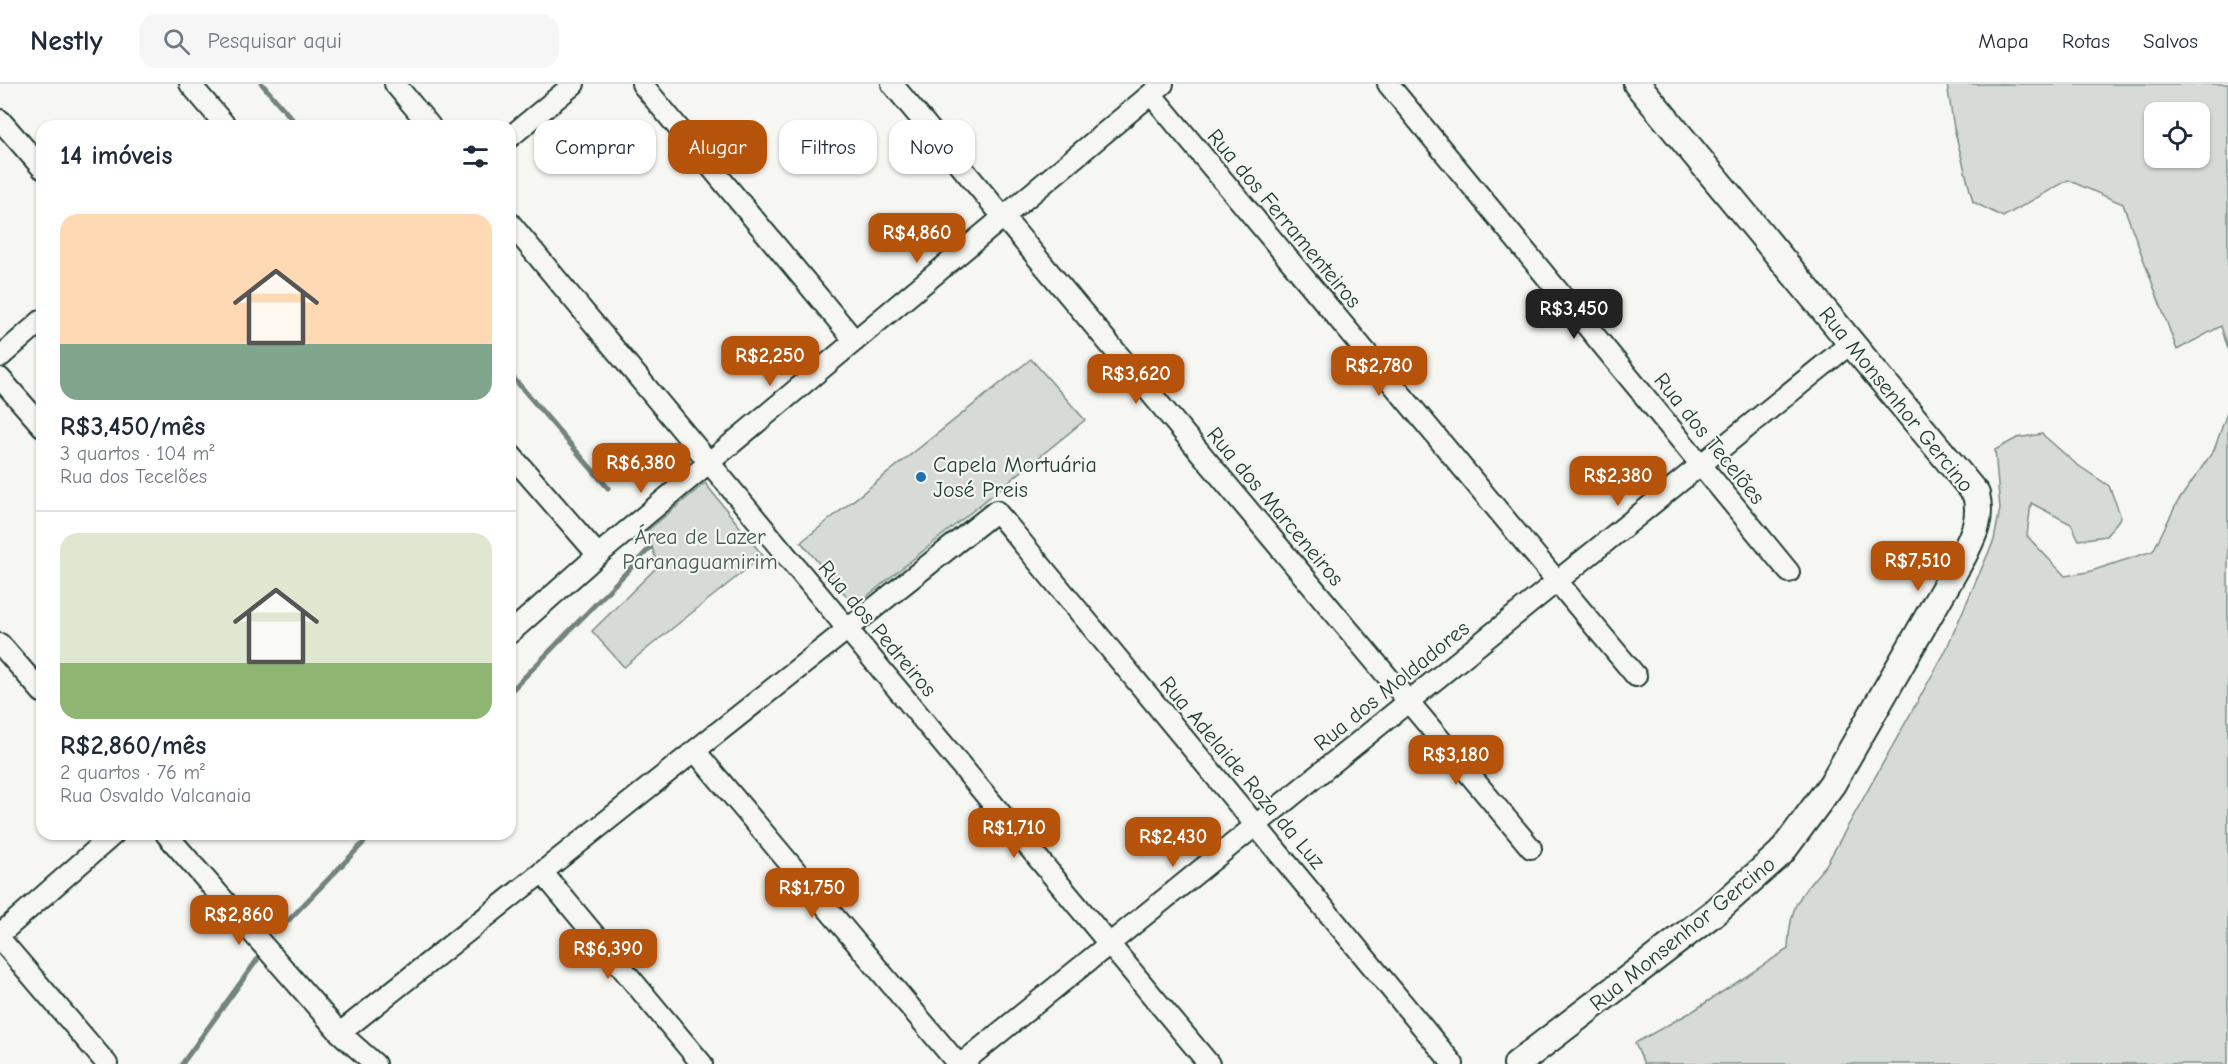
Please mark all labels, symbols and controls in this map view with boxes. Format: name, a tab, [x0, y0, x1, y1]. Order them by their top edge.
search box	[139, 14, 559, 68]
text: Nestly	[30, 25, 103, 57]
icon: search	[160, 25, 193, 58]
text: Pesquisar aqui	[208, 28, 342, 54]
text: Mapa	[1978, 29, 2029, 53]
text: Rotas	[2062, 29, 2110, 53]
text: Salvos	[2143, 29, 2198, 53]
map controls	[2144, 102, 2210, 168]
button: locate	[2144, 102, 2210, 168]
chip: Comprar	[534, 120, 656, 174]
chip: Alugar	[668, 120, 767, 174]
chip: Filtros	[779, 120, 877, 174]
chip: Novo	[889, 120, 975, 174]
street label: Rua dos Ferramenteiros	[1202, 124, 1367, 313]
icon: filters	[459, 140, 492, 173]
text: 14 imóveis	[60, 141, 172, 171]
pin: R$4,860	[862, 213, 972, 264]
text: R$4,860	[882, 221, 952, 244]
icon: home	[222, 253, 330, 361]
pin: R$3,450	[1519, 289, 1629, 340]
text: R$3,450	[1540, 297, 1608, 320]
street label: Rua Monsenhor Gercino	[1813, 302, 1979, 498]
pin: R$2,250	[715, 336, 825, 387]
text: R$2,250	[735, 344, 805, 367]
pin: R$2,780	[1324, 346, 1434, 397]
pin: R$3,620	[1081, 354, 1191, 405]
text: R$2,780	[1345, 354, 1413, 377]
text: R$3,620	[1101, 362, 1171, 385]
street label: Rua dos Tecelões	[1648, 368, 1770, 510]
text: R$3,450/mês	[60, 412, 205, 442]
street label: Rua dos Marceneiros	[1201, 422, 1349, 591]
text: 3 quartos · 104 m²	[60, 442, 214, 465]
pin: R$6,380	[586, 443, 696, 494]
text: R$6,380	[606, 451, 676, 474]
place label: Capela Mortuária José Preis	[933, 452, 1097, 503]
pin: R$2,380	[1563, 456, 1673, 507]
text: R$2,380	[1583, 464, 1653, 487]
text: Rua dos Tecelões	[60, 465, 207, 488]
marker: Capela Mortuária José Preis	[914, 470, 928, 484]
park label: Área de Lazer Paranaguamirim	[622, 524, 778, 575]
pin: R$7,510	[1863, 541, 1973, 592]
text: R$7,510	[1885, 549, 1951, 572]
street label: Rua dos Pedreiros	[813, 555, 942, 702]
icon: home	[222, 572, 330, 680]
street label: Rua dos Moldadores	[1309, 615, 1475, 756]
street label: Rua Adelaide Roza da Luz	[1154, 671, 1331, 874]
text: R$2,860/mês	[60, 731, 206, 761]
pin: R$3,180	[1401, 735, 1511, 786]
text: R$3,180	[1423, 743, 1489, 766]
text: 2 quartos · 76 m²	[60, 761, 205, 784]
text: Rua Osvaldo Valcanaia	[60, 784, 251, 807]
pin: R$1,710	[959, 808, 1069, 859]
text: R$1,710	[982, 816, 1046, 839]
pin: R$2,430	[1118, 817, 1228, 868]
text: R$2,430	[1139, 825, 1207, 848]
street label: Rua Monsenhor Gercino	[1585, 851, 1781, 1017]
pin: R$1,750	[757, 868, 867, 919]
text: R$1,750	[779, 876, 845, 899]
pin: R$2,860	[184, 895, 294, 946]
text: R$2,860	[204, 903, 274, 926]
pin: R$6,390	[553, 929, 663, 980]
text: R$6,390	[573, 937, 643, 960]

